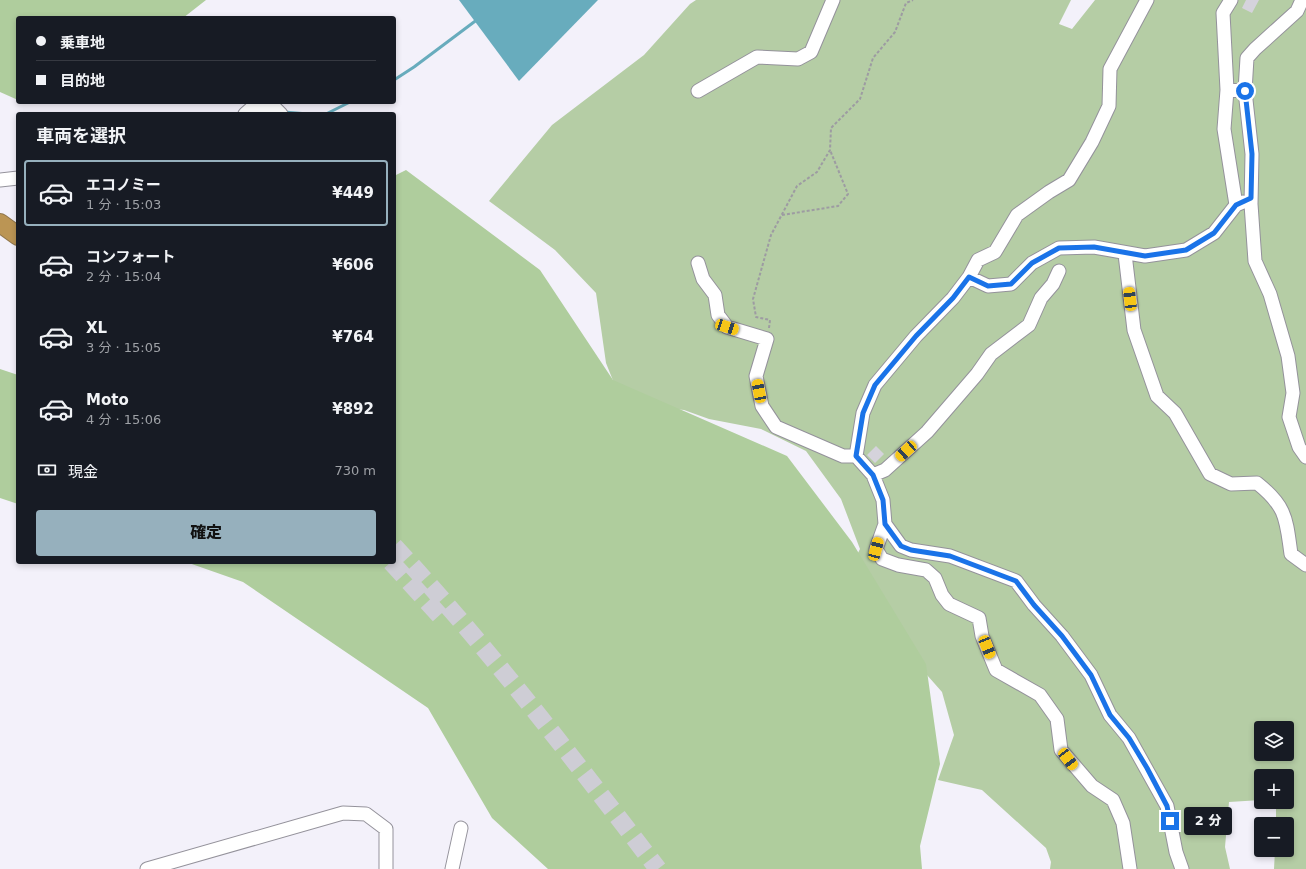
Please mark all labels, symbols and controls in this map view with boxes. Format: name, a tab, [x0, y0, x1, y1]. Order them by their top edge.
text: 乗車地	[60, 34, 105, 52]
text: 目的地	[60, 72, 105, 90]
route start	[1236, 82, 1254, 100]
text: 車両を選択	[36, 125, 126, 146]
icon: car	[38, 175, 74, 211]
text: エコノミー	[86, 176, 161, 194]
text: ¥449	[332, 184, 374, 202]
text: 1 分 · 15:03	[86, 197, 161, 212]
icon: car	[38, 247, 74, 283]
text: コンフォート	[86, 248, 176, 266]
text: ¥606	[332, 256, 374, 274]
text: 2 分 · 15:04	[86, 269, 161, 284]
car	[1123, 286, 1137, 312]
car	[714, 318, 740, 336]
icon: car	[38, 319, 74, 355]
text: XL	[86, 319, 107, 337]
text: ¥764	[332, 328, 374, 346]
text: 3 分 · 15:05	[86, 340, 161, 355]
car	[751, 378, 767, 404]
icon: car	[38, 391, 74, 427]
text: Moto	[86, 391, 129, 409]
text: ¥892	[332, 400, 374, 418]
text: 4 分 · 15:06	[86, 412, 161, 427]
car	[893, 439, 919, 463]
icon: cash	[36, 459, 58, 481]
text: 現金	[68, 463, 98, 481]
text: 730 m	[334, 463, 376, 478]
button: 確定	[36, 510, 376, 556]
car	[867, 536, 885, 562]
car	[977, 634, 997, 660]
map controls	[1254, 721, 1294, 857]
button: layers	[1254, 721, 1294, 761]
car	[1056, 746, 1080, 772]
button: +	[1254, 769, 1294, 809]
callout: 2 分	[1184, 807, 1232, 835]
route end	[1161, 812, 1179, 830]
text: 2 分	[1195, 813, 1221, 828]
button: −	[1254, 817, 1294, 857]

